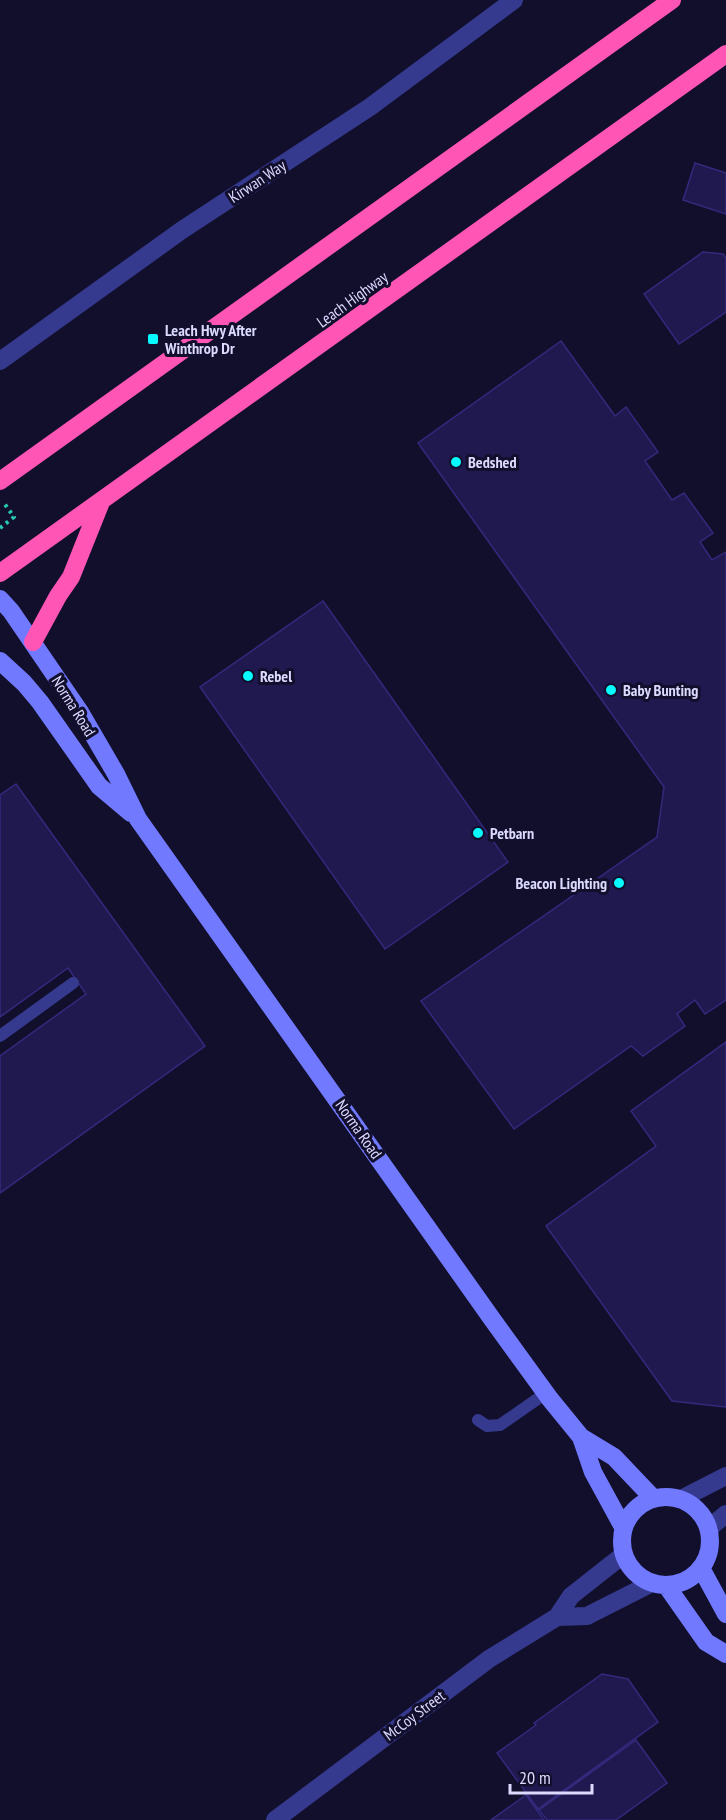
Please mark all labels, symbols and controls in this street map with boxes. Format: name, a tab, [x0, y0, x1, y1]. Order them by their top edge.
street label: Kirwan Way	[225, 155, 289, 207]
street label: Leach Highway	[313, 267, 391, 331]
place label: Leach Hwy After Winthrop Dr	[164, 320, 257, 358]
marker: Leach Hwy After Winthrop Dr	[146, 332, 160, 346]
place label: Bedshed	[468, 452, 517, 472]
marker: Bedshed	[449, 455, 463, 469]
place label: Rebel	[260, 666, 292, 686]
marker: Rebel	[241, 669, 255, 683]
street label: Norma Road	[48, 672, 100, 740]
place label: Baby Bunting	[623, 680, 698, 700]
marker: Baby Bunting	[604, 683, 618, 697]
place label: Petbarn	[490, 823, 534, 843]
marker: Petbarn	[471, 826, 485, 840]
place label: Beacon Lighting	[516, 873, 607, 893]
marker: Beacon Lighting	[612, 876, 626, 890]
street label: Norma Road	[331, 1096, 387, 1162]
street label: McCoy Street	[379, 1685, 449, 1745]
scale bar	[510, 1757, 592, 1795]
text: 20 m	[519, 1766, 551, 1789]

